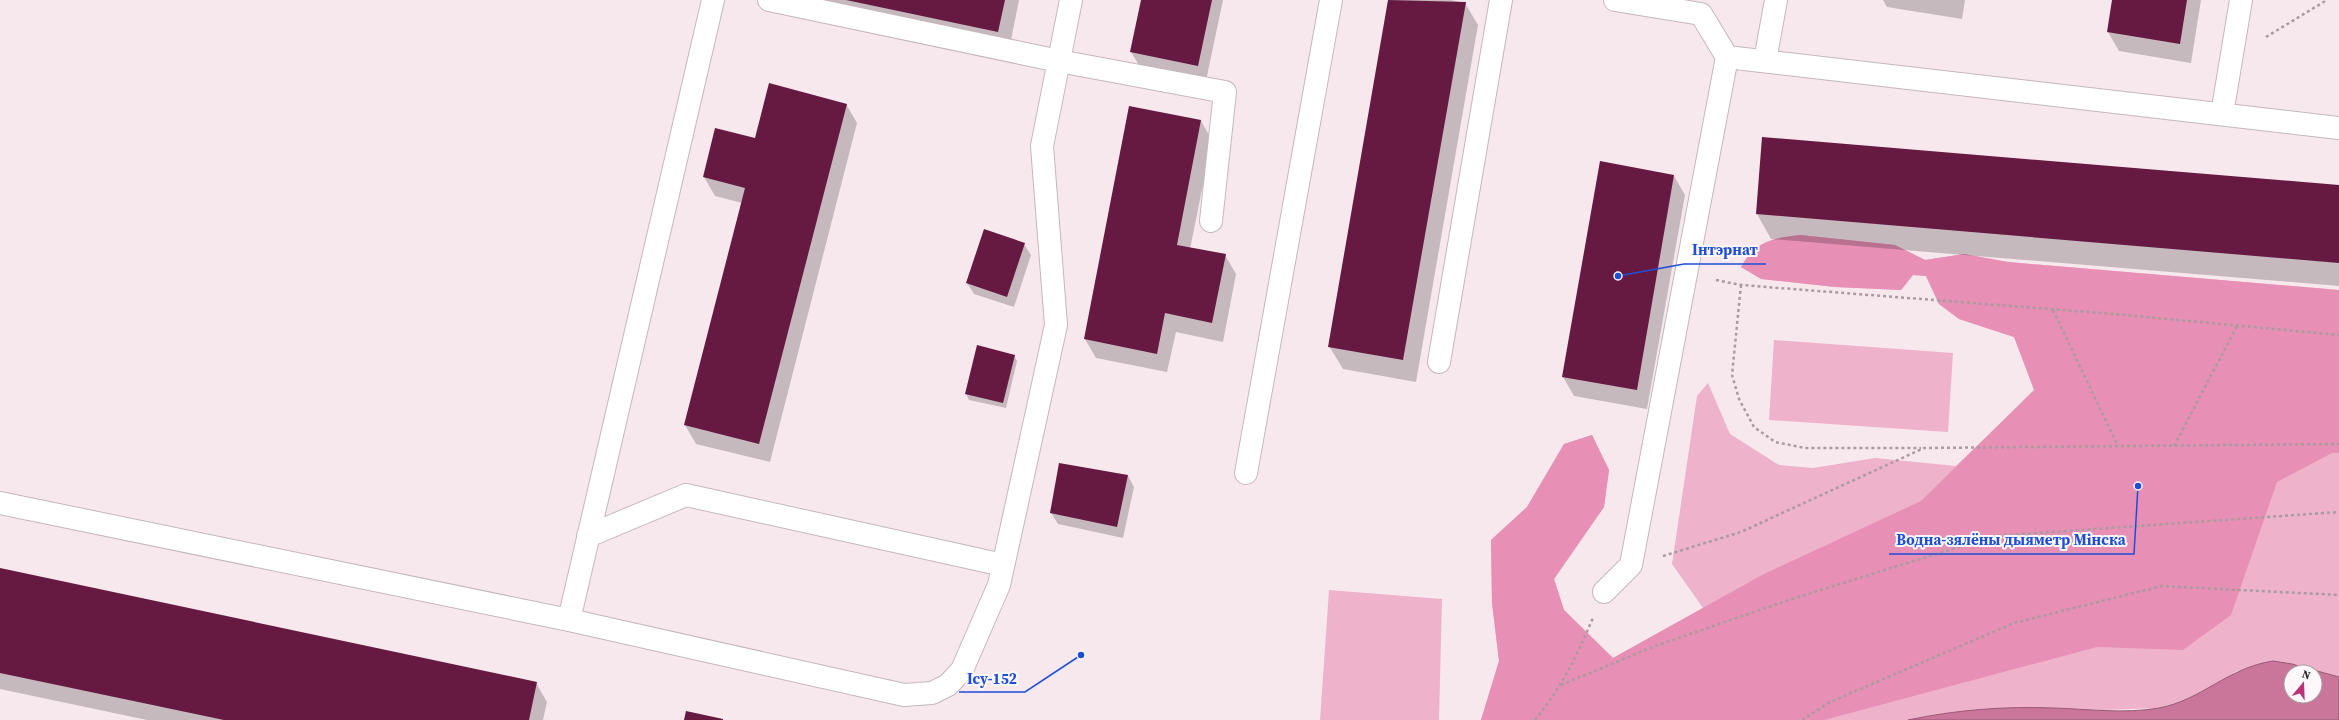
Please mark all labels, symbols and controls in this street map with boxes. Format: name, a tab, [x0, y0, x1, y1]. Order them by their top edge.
callout: Інтэрнат	[1684, 237, 1766, 264]
text: Інтэрнат	[1692, 239, 1759, 260]
callout: Водна-зялёны дыяметр Мінска	[1889, 527, 2134, 554]
text: Водна-зялёны дыяметр Мінска	[1896, 529, 2127, 550]
north arrow	[2283, 664, 2323, 704]
callout: Ісу-152	[959, 665, 1025, 692]
text: N	[2300, 667, 2312, 683]
text: Ісу-152	[967, 668, 1017, 689]

